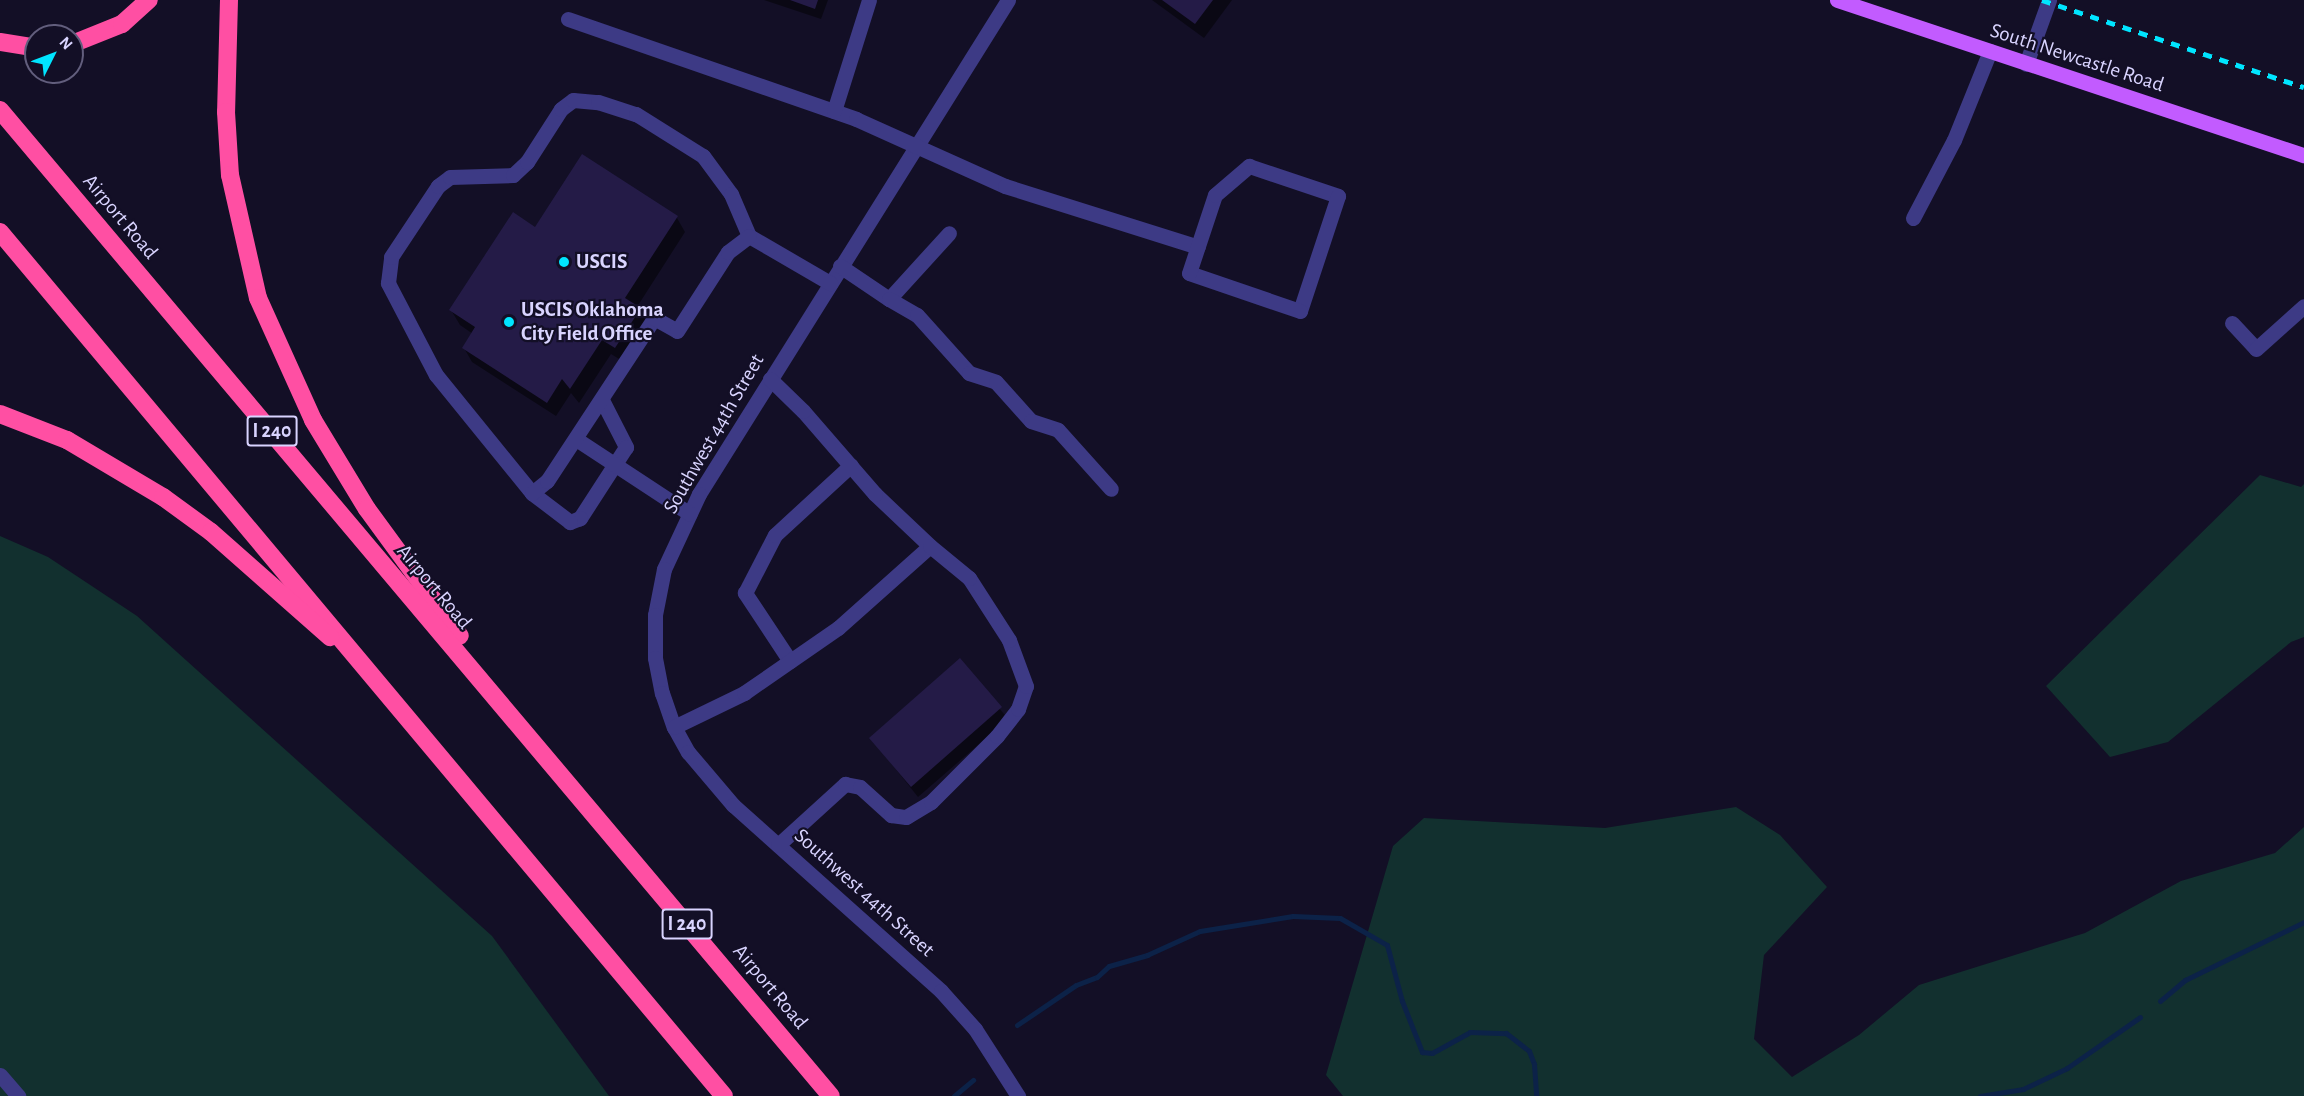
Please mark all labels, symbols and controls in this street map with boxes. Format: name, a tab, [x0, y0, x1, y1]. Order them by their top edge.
street label: South Newcastle Road	[1987, 18, 2167, 98]
north arrow	[24, 24, 84, 84]
text: N	[56, 34, 76, 53]
street label: Airport Road	[77, 169, 163, 265]
place label: USCIS	[576, 249, 627, 275]
marker: USCIS	[557, 255, 571, 269]
place label: USCIS Oklahoma City Field Office	[521, 297, 664, 347]
marker: USCIS Oklahoma City Field Office	[502, 315, 516, 329]
street label: Southwest 44th Street	[658, 350, 770, 518]
road number: I 240	[246, 414, 298, 448]
street label: Airport Road	[391, 539, 477, 635]
street label: Southwest 44th Street	[789, 823, 939, 963]
road number: I 240	[662, 907, 712, 941]
street label: Airport Road	[727, 939, 813, 1035]

